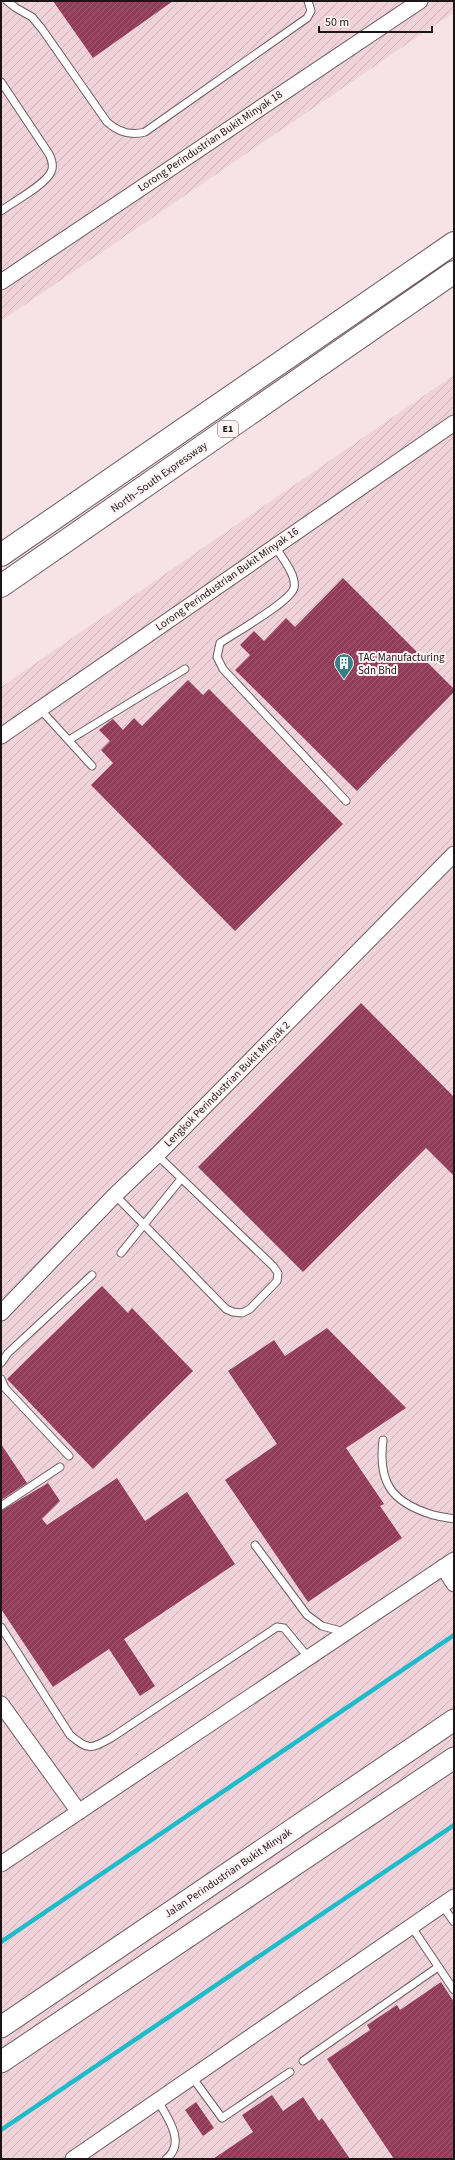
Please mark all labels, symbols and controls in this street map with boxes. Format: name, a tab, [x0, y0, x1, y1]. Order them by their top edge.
scale bar	[319, 8, 432, 34]
text: 50 m	[325, 14, 349, 31]
street label: Lorong Perindustrian Bukit Minyak 18	[135, 87, 286, 195]
road number: E1	[218, 421, 238, 437]
street label: North–South Expressway	[108, 438, 210, 516]
street label: Lorong Perindustrian Bukit Minyak 16	[153, 523, 302, 634]
place label: TAC Manufacturing Sdn Bhd	[358, 650, 445, 678]
building icon: TAC Manufacturing Sdn Bhd	[333, 652, 355, 680]
street label: Lengkok Perindustrian Bukit Minyak 2	[161, 1018, 293, 1150]
street label: Jalan Perindustrian Bukit Minyak	[161, 1824, 295, 1921]

